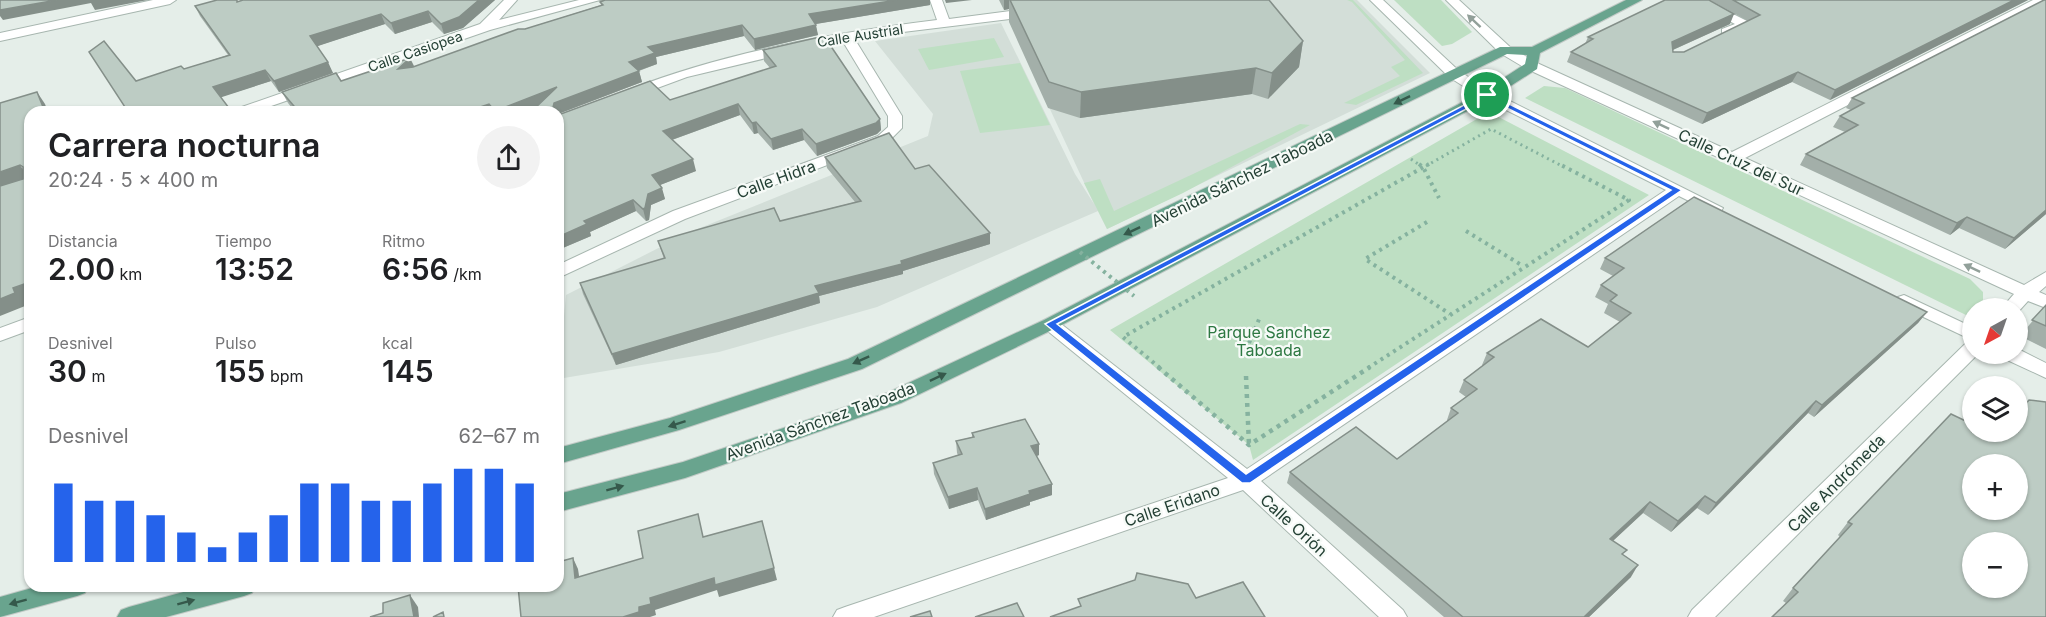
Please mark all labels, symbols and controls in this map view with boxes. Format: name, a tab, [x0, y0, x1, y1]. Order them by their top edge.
one-way arrow	[1467, 15, 1482, 28]
street label: Calle Austrial	[816, 20, 904, 50]
street label: Calle Casiopea	[365, 27, 465, 75]
pin	[1461, 69, 1512, 120]
icon: arrive	[1470, 78, 1503, 111]
one-way arrow	[1393, 96, 1410, 105]
one-way arrow	[1652, 121, 1669, 130]
street label: Calle Cruz del Sur	[1675, 124, 1807, 200]
text: Carrera nocturna	[48, 125, 321, 165]
street label: Avenida Sánchez Taboada	[1148, 125, 1336, 231]
button: share	[477, 126, 540, 189]
street label: Calle Hidra	[734, 155, 818, 203]
text: 20:24 · 5 × 400 m	[48, 168, 218, 192]
one-way arrow	[1123, 227, 1140, 236]
text: Distancia	[48, 231, 118, 251]
text: Tiempo	[215, 231, 272, 251]
text: Ritmo	[382, 231, 425, 251]
text: 2.00	[48, 251, 115, 287]
text: 13:52	[215, 251, 294, 287]
text: 6:56	[382, 251, 449, 287]
text: km	[115, 264, 142, 284]
text: /km	[449, 264, 482, 284]
one-way arrow	[1963, 264, 1980, 273]
north arrow	[1962, 298, 2028, 364]
map controls	[1962, 298, 2028, 598]
park label: Parque Sanchez Taboada	[1207, 322, 1331, 360]
text: Desnivel	[48, 333, 113, 353]
text: Pulso	[215, 333, 257, 353]
text: kcal	[382, 333, 413, 353]
text: 30	[48, 353, 87, 389]
text: 155	[215, 353, 265, 389]
text: 145	[382, 353, 434, 389]
one-way arrow	[853, 356, 870, 365]
text: m	[87, 366, 105, 386]
text: bpm	[265, 366, 304, 386]
one-way arrow	[929, 373, 946, 382]
button: layers	[1962, 376, 2028, 442]
street label: Avenida Sánchez Taboada	[723, 377, 917, 465]
one-way arrow	[668, 419, 686, 429]
text: Desnivel	[48, 424, 129, 448]
text: 62–67 m	[459, 424, 540, 448]
street label: Calle Andrómeda	[1783, 430, 1889, 536]
button: +	[1962, 454, 2028, 520]
street label: Calle Eridano	[1122, 479, 1222, 531]
one-way arrow	[605, 483, 624, 493]
street label: Calle Orión	[1256, 490, 1332, 560]
button: −	[1962, 532, 2028, 598]
one-way arrow	[177, 597, 195, 606]
one-way arrow	[9, 598, 27, 608]

